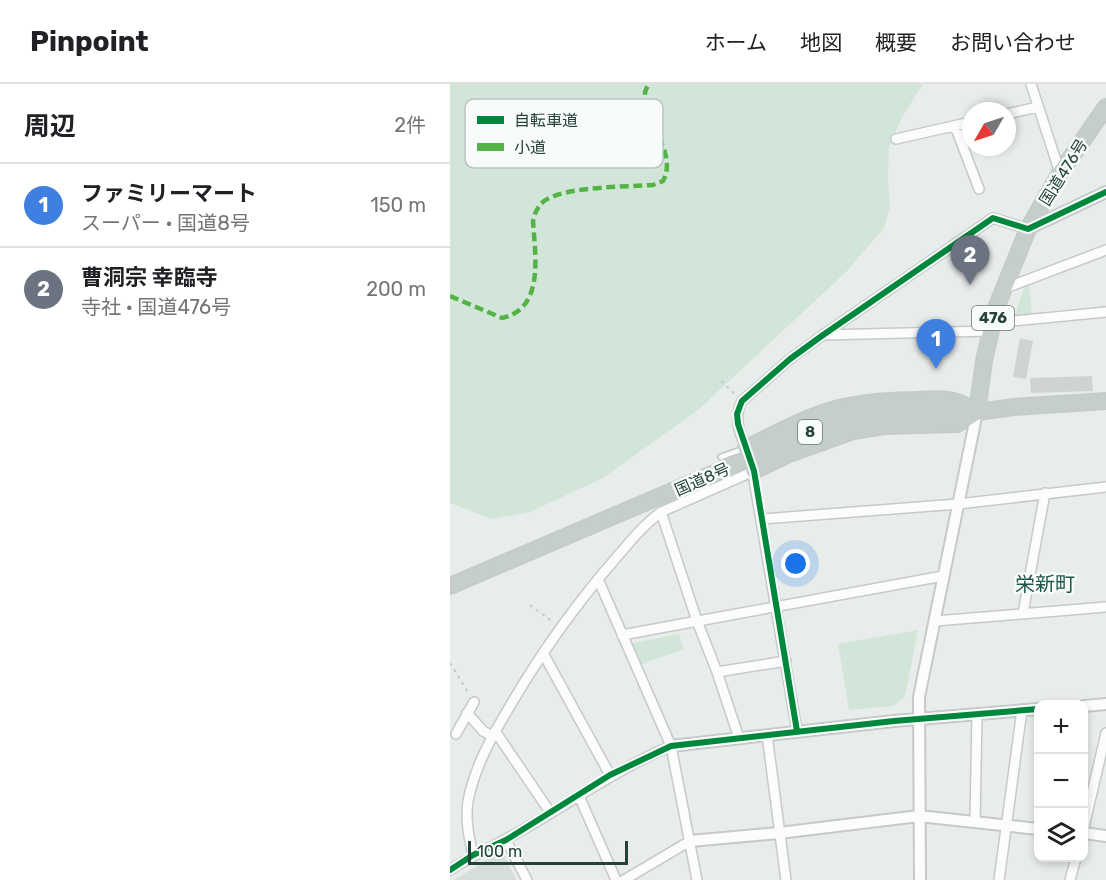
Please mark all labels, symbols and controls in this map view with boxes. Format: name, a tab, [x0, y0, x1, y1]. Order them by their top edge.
text: Pinpoint	[30, 25, 149, 58]
text: ホーム	[705, 30, 767, 55]
text: 地図	[800, 30, 842, 55]
text: 概要	[875, 30, 917, 55]
text: お問い合わせ	[950, 30, 1076, 55]
legend	[465, 99, 663, 168]
north arrow	[962, 102, 1016, 156]
text: 周辺	[24, 111, 76, 142]
text: 自転車道	[514, 111, 578, 130]
text: 2件	[394, 113, 426, 137]
street label: 国道476号	[1035, 135, 1091, 209]
text: 小道	[514, 138, 546, 157]
text: ファミリーマート	[81, 180, 257, 207]
text: 1	[39, 193, 48, 217]
text: 150 m	[370, 193, 426, 217]
text: スーパー · 国道8号	[81, 211, 250, 235]
pin: 2	[950, 236, 990, 285]
text: 曹洞宗 幸臨寺	[81, 264, 218, 291]
text: 2	[37, 277, 50, 301]
text: 200 m	[366, 277, 426, 301]
text: 寺社 · 国道476号	[81, 295, 231, 319]
road number: 476	[972, 306, 1014, 330]
pin: 1	[916, 320, 956, 369]
road number: 8	[798, 420, 822, 444]
street label: 国道8号	[672, 459, 733, 500]
your location	[781, 549, 810, 578]
district label: 栄新町	[1015, 572, 1075, 596]
map controls	[1034, 700, 1088, 862]
button: +	[1034, 700, 1088, 754]
button: −	[1034, 754, 1088, 808]
button: layers	[1034, 808, 1088, 862]
scale bar	[468, 838, 628, 866]
text: 100 m	[477, 842, 522, 861]

